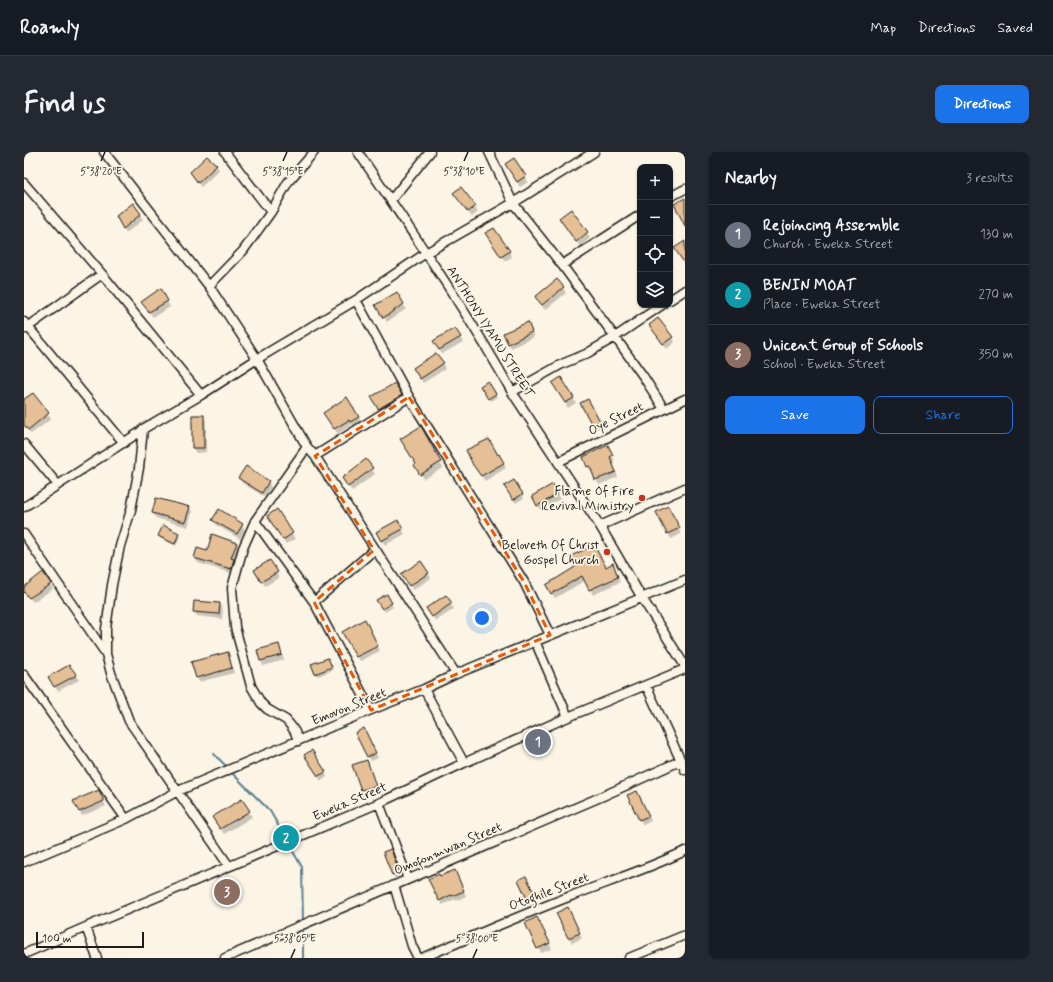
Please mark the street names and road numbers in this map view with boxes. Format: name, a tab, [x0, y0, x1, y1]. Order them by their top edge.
street label: ANTHONY IYAMU STREET	[442, 263, 538, 402]
street label: Oye Street	[586, 398, 646, 440]
street label: Emovon Street	[309, 684, 389, 730]
street label: Eweka Street	[310, 779, 390, 825]
street label: Omofonmwan Street	[392, 819, 505, 881]
street label: Otoghile Street	[507, 869, 592, 917]

